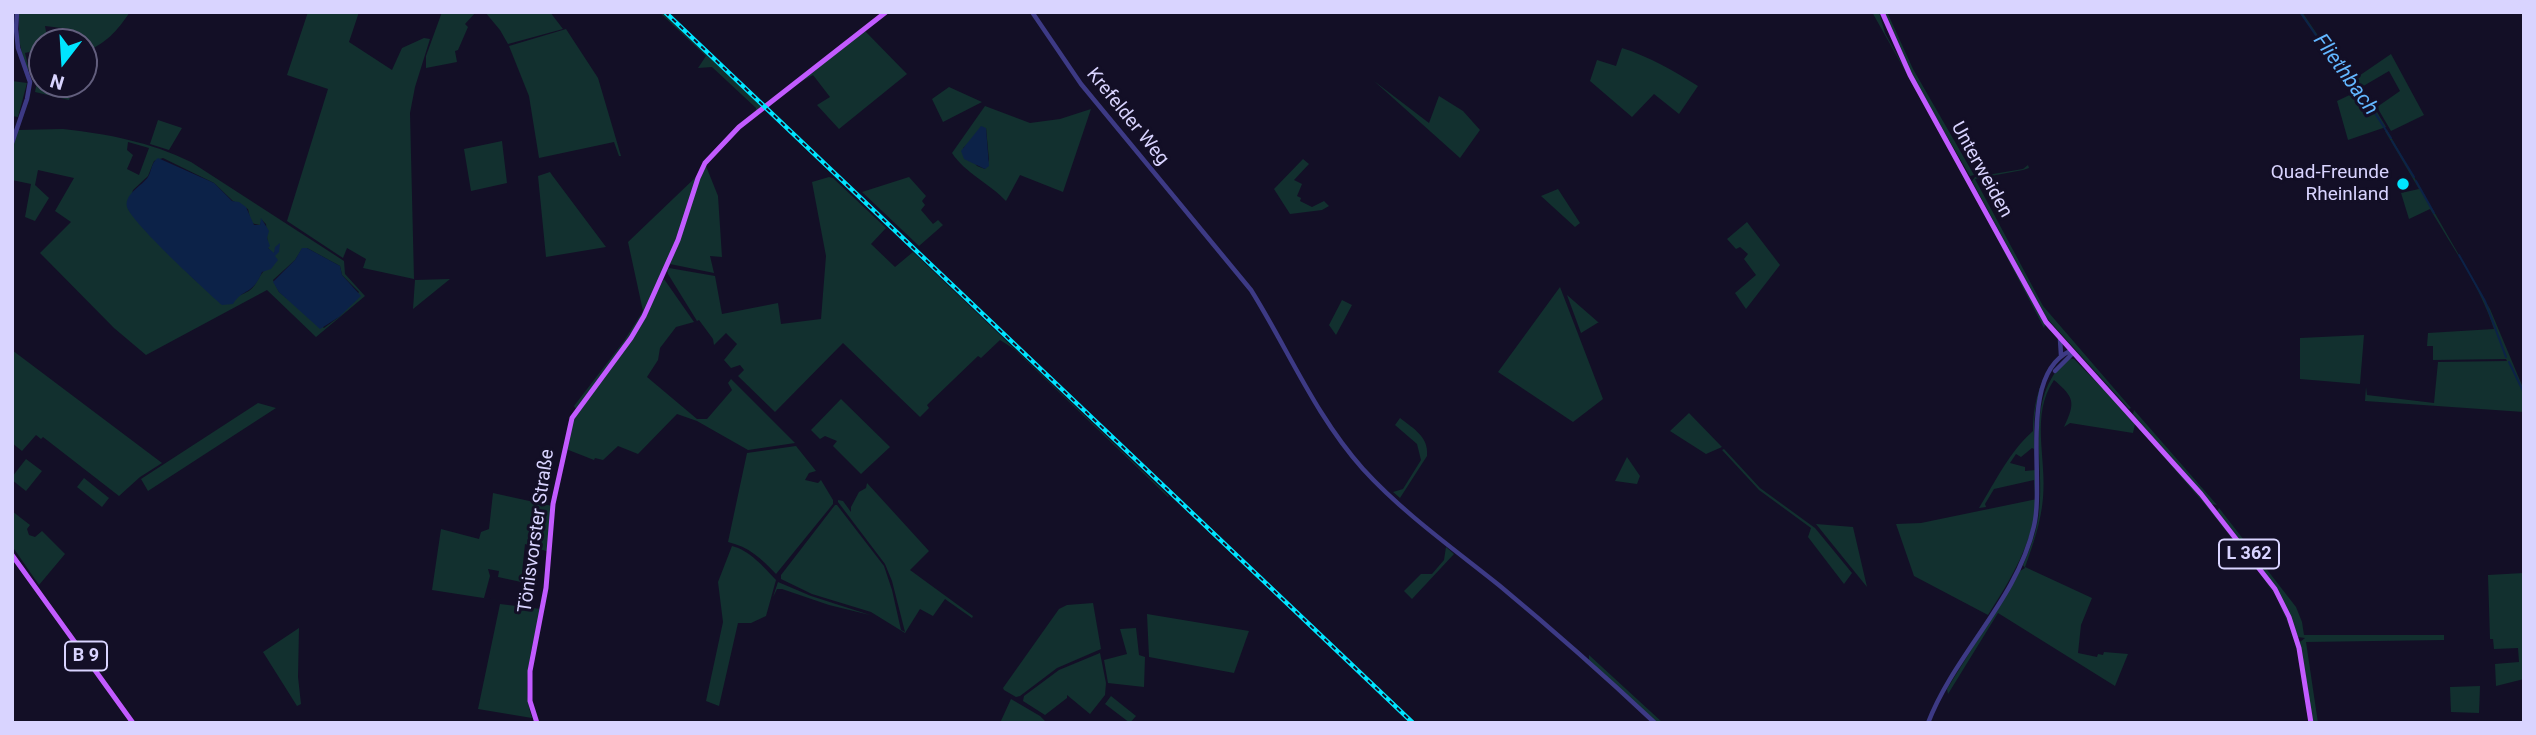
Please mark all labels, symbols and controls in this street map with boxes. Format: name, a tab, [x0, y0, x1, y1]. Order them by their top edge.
north arrow	[28, 28, 98, 98]
water label: Fliethbach	[2307, 29, 2383, 121]
street label: Krefelder Weg	[1081, 64, 1173, 170]
text: N	[48, 69, 67, 95]
street label: Unterweiden	[1945, 118, 2017, 222]
place label: Quad-Freunde Rheinland	[2271, 162, 2389, 206]
marker: Quad-Freunde Rheinland	[2395, 176, 2411, 192]
street label: Tönisvorster Straße	[514, 448, 560, 614]
road number: L 362	[2219, 540, 2279, 568]
road number: B 9	[65, 642, 107, 670]

